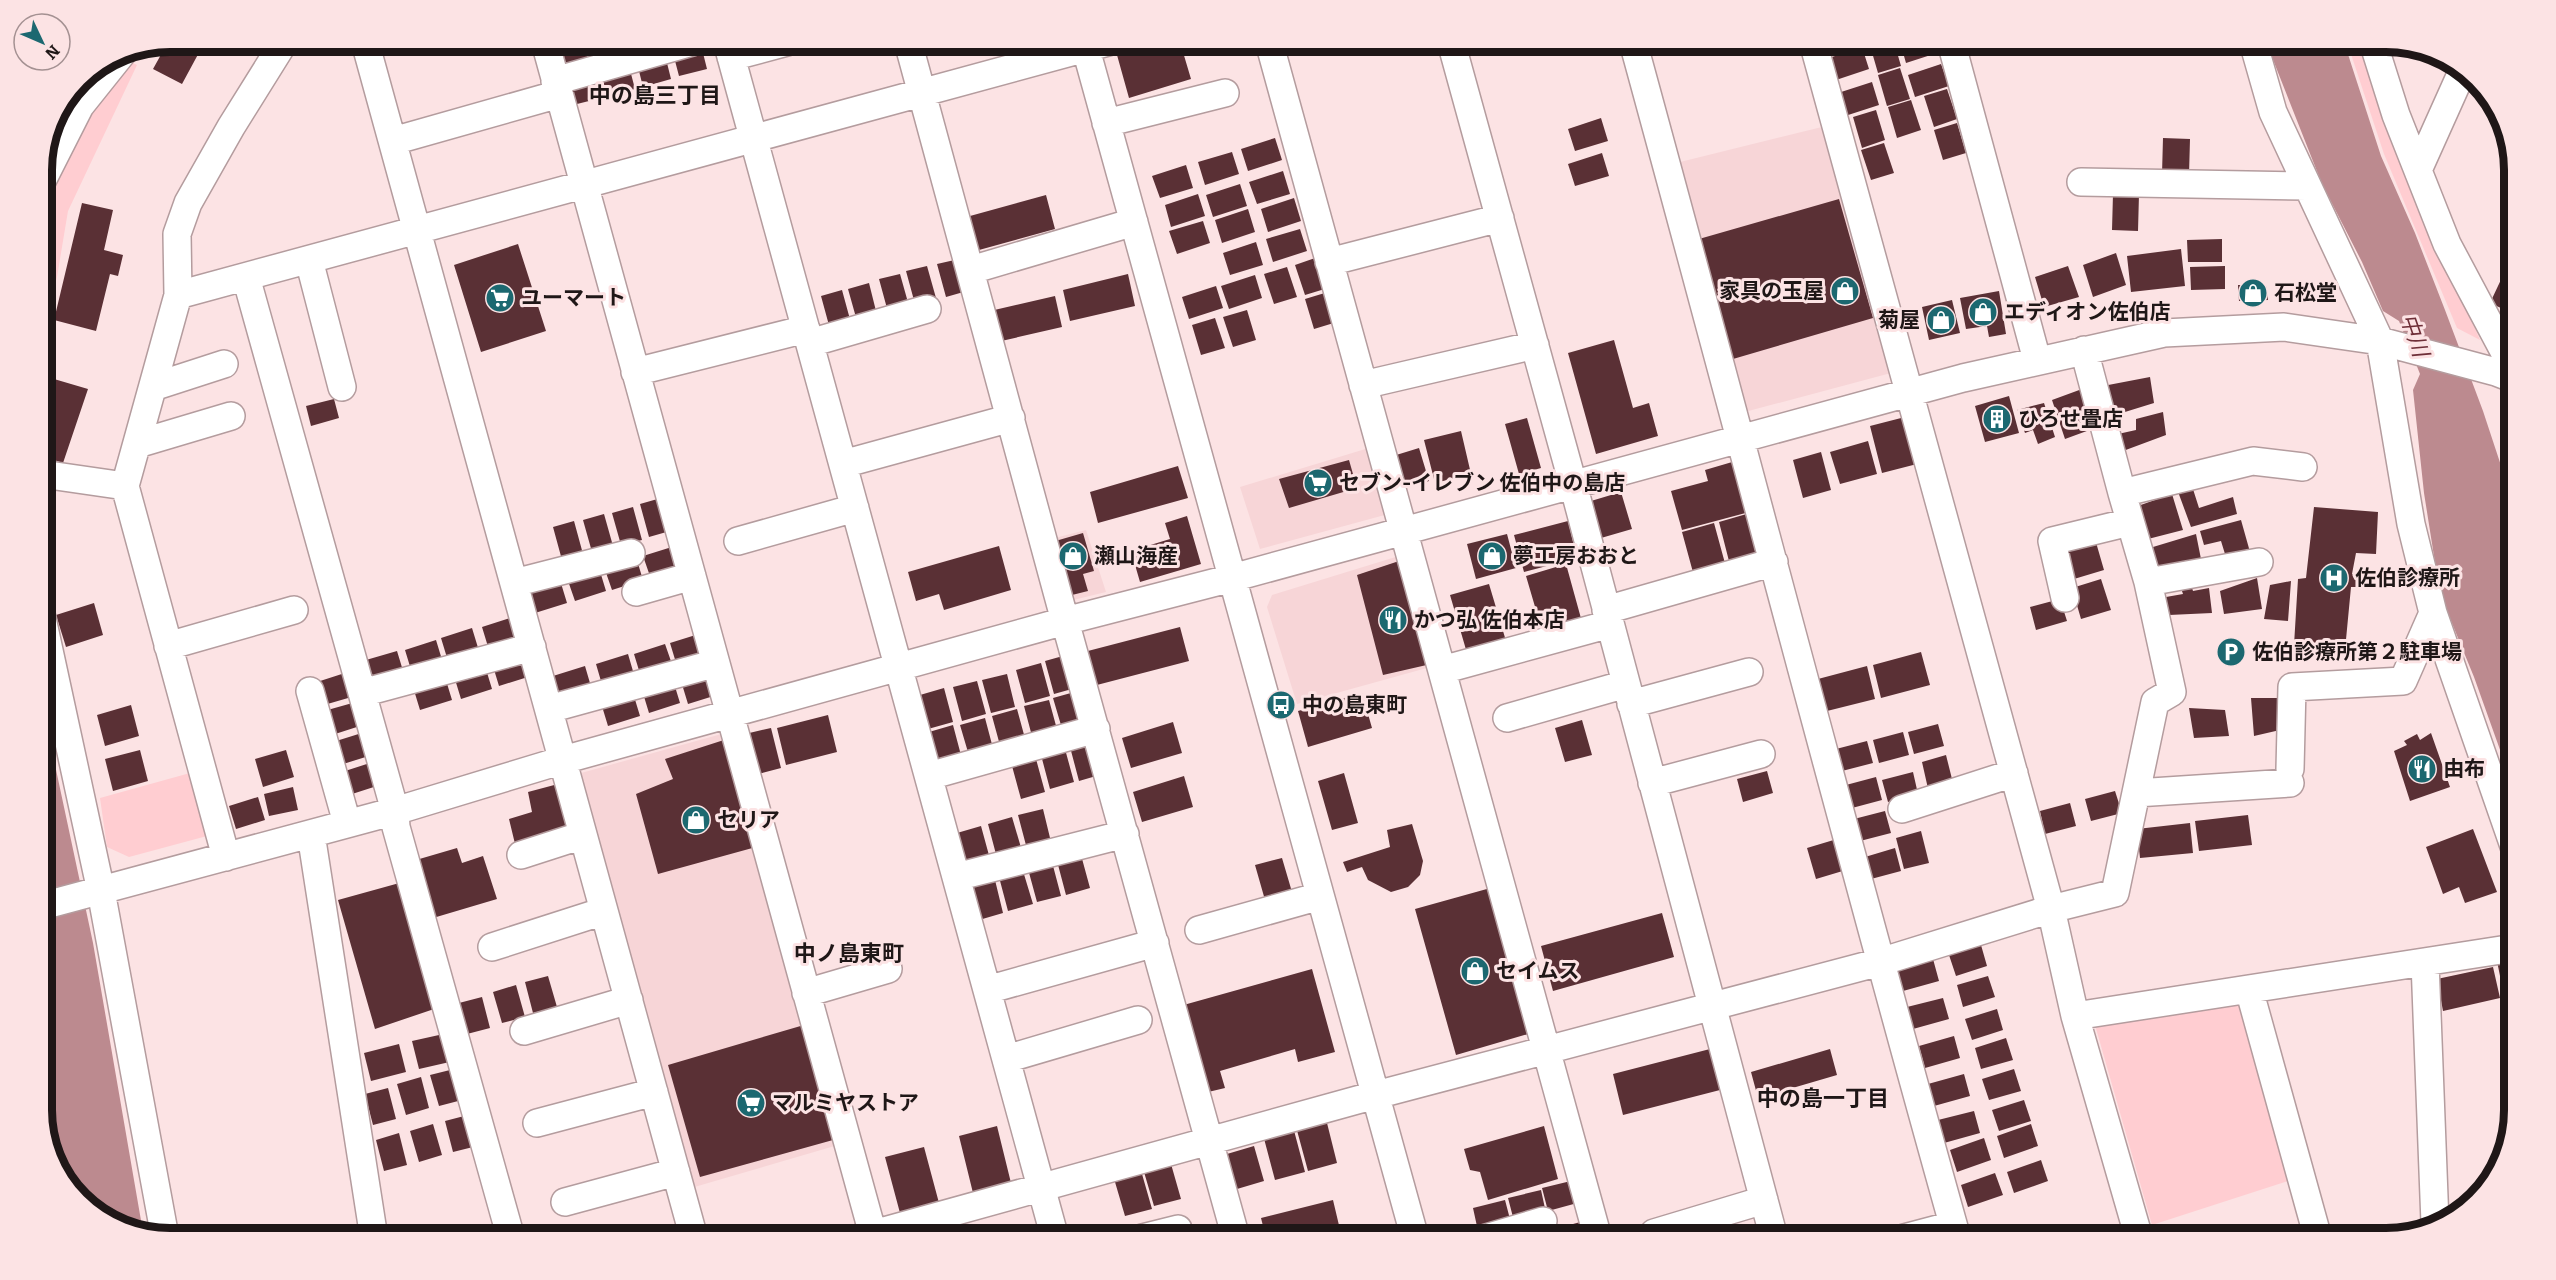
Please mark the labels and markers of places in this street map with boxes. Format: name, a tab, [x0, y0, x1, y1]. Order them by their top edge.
shop icon: 家具の玉屋	[1829, 275, 1861, 307]
shop icon: 石松堂	[2237, 277, 2269, 309]
place label: 家具の玉屋	[1719, 278, 1824, 304]
place label: 石松堂	[2274, 280, 2337, 306]
supermarket icon: ユーマート	[484, 282, 516, 314]
place label: ユーマート	[521, 285, 626, 311]
shop icon: エディオン佐伯店	[1967, 296, 1999, 328]
place label: エディオン佐伯店	[2004, 299, 2171, 325]
shop icon: 菊屋	[1925, 304, 1957, 336]
place label: 菊屋	[1878, 307, 1920, 333]
building icon: ひろせ畳店	[1981, 403, 2013, 435]
place label: ひろせ畳店	[2018, 406, 2123, 432]
supermarket icon: セブン-イレブン 佐伯中の島店	[1302, 467, 1334, 499]
place label: セブン-イレブン 佐伯中の島店	[1339, 470, 1625, 496]
shop icon: 瀬山海産	[1057, 540, 1089, 572]
shop icon: 夢工房おおと	[1476, 540, 1508, 572]
place label: 瀬山海産	[1094, 543, 1178, 569]
place label: 夢工房おおと	[1513, 543, 1639, 569]
hospital icon: 佐伯診療所	[2318, 562, 2350, 594]
place label: 佐伯診療所	[2355, 565, 2460, 591]
restaurant icon: かつ弘 佐伯本店	[1377, 604, 1409, 636]
place label: かつ弘 佐伯本店	[1414, 607, 1565, 633]
parking icon: 佐伯診療所第２駐車場	[2215, 636, 2247, 668]
place label: 佐伯診療所第２駐車場	[2252, 639, 2462, 665]
bus stop icon: 中の島東町	[1265, 689, 1297, 721]
place label: 中の島東町	[1302, 692, 1407, 718]
restaurant icon: 由布	[2406, 753, 2438, 785]
place label: 由布	[2443, 756, 2485, 782]
shop icon: セリア	[680, 804, 712, 836]
place label: セリア	[717, 807, 780, 833]
shop icon: セイムス	[1459, 955, 1491, 987]
place label: セイムス	[1496, 958, 1580, 984]
supermarket icon: マルミヤストア	[735, 1087, 767, 1119]
place label: マルミヤストア	[772, 1090, 919, 1116]

